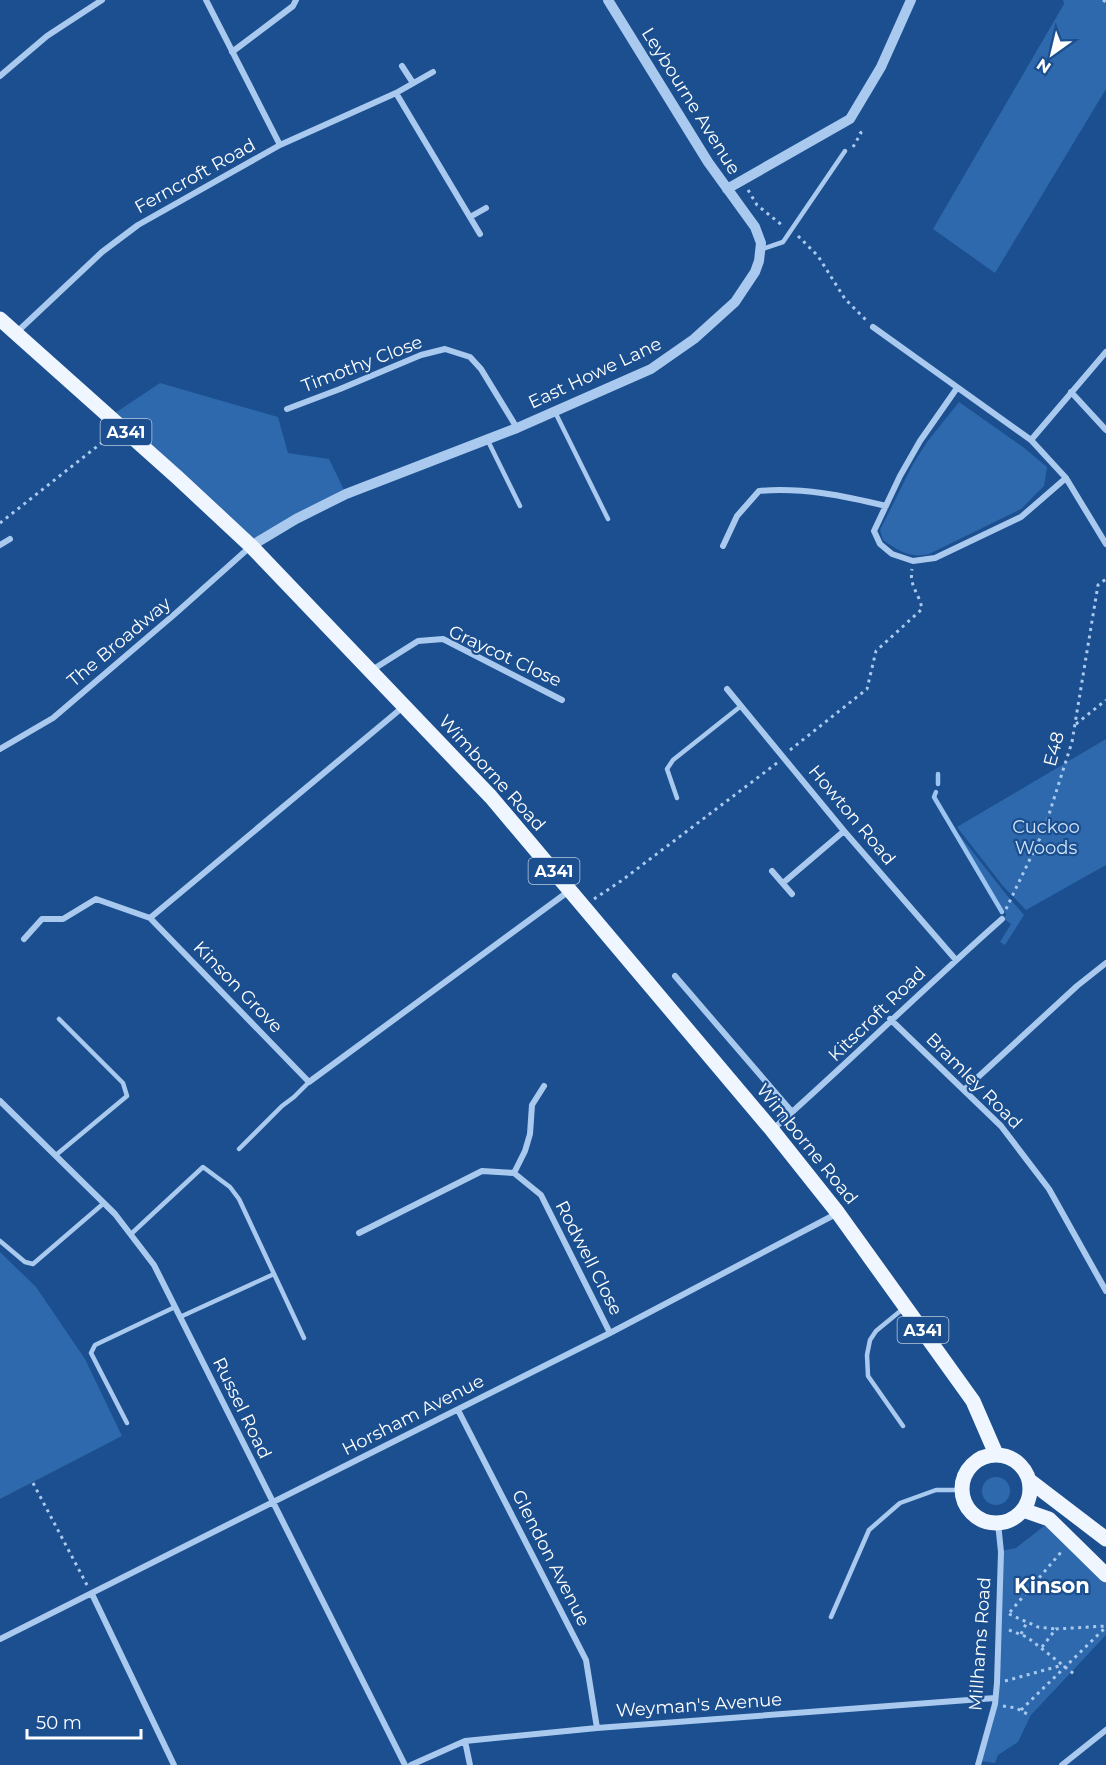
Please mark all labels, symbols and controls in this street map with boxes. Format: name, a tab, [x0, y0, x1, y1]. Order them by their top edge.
street label: Leybourne Avenue	[637, 23, 745, 179]
north arrow	[1022, 24, 1082, 84]
text: N	[1033, 55, 1055, 78]
street label: Ferncroft Road	[131, 134, 259, 218]
street label: Timothy Close	[298, 331, 426, 397]
street label: East Howe Lane	[525, 332, 665, 413]
road number: A341	[100, 419, 152, 445]
street label: The Broadway	[63, 592, 175, 692]
street label: Graycot Close	[445, 620, 565, 692]
street label: Wimborne Road	[434, 710, 550, 836]
street label: E48	[1039, 729, 1069, 769]
street label: Howton Road	[804, 761, 900, 869]
park label: Cuckoo Woods	[1012, 816, 1080, 859]
road number: A341	[528, 858, 580, 884]
street label: Kinson Grove	[189, 937, 287, 1038]
street label: Kitscroft Road	[824, 962, 930, 1066]
street label: Bramley Road	[921, 1028, 1027, 1134]
street label: Wimborne Road	[752, 1079, 862, 1209]
street label: Rodwell Close	[551, 1197, 627, 1319]
road number: A341	[898, 1317, 948, 1343]
street label: Russel Road	[208, 1354, 276, 1462]
street label: Horsham Avenue	[338, 1370, 488, 1460]
street label: Glendon Avenue	[507, 1486, 595, 1630]
district label: Kinson	[1014, 1573, 1090, 1598]
street label: Millhams Road	[964, 1576, 996, 1712]
street label: Weyman's Avenue	[615, 1688, 783, 1722]
scale bar	[27, 1702, 141, 1740]
text: 50 m	[36, 1712, 82, 1734]

